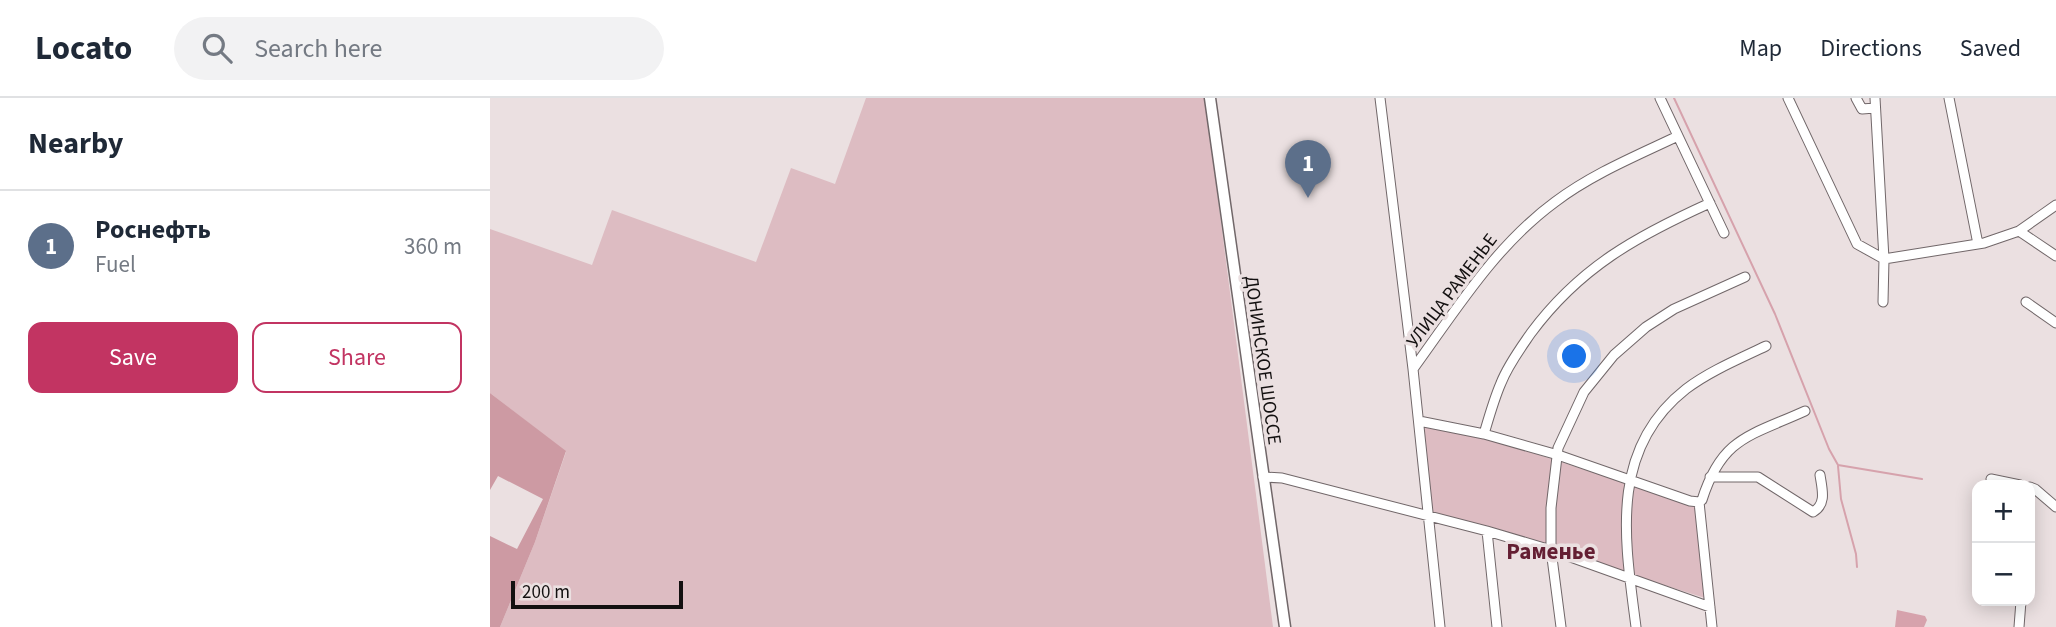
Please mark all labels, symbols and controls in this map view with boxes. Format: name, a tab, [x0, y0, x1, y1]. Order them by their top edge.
search box	[174, 17, 664, 80]
text: Locato	[35, 25, 132, 72]
icon: search	[198, 29, 236, 67]
text: Search here	[254, 30, 382, 67]
text: Map	[1739, 31, 1782, 66]
text: Directions	[1820, 31, 1922, 66]
text: Saved	[1960, 31, 2021, 66]
text: Nearby	[28, 122, 123, 165]
pin: 1	[1285, 140, 1331, 198]
text: Роснефть	[95, 211, 211, 248]
street label: УЛИЦА РАМЕНЬЕ	[1400, 228, 1504, 354]
text: 1	[45, 230, 57, 263]
text: 360 m	[404, 230, 462, 263]
text: Fuel	[95, 248, 136, 281]
street label: ДОНИНСКОЕ ШОССЕ	[1237, 274, 1288, 446]
button: Save	[28, 322, 238, 393]
button: Share	[252, 322, 462, 393]
your location	[1557, 339, 1591, 373]
map controls	[1972, 480, 2035, 606]
button: +	[1972, 480, 2035, 543]
district label: Раменье	[1506, 535, 1596, 568]
button: −	[1972, 543, 2035, 606]
scale bar	[511, 578, 682, 610]
text: 200 m	[522, 579, 570, 606]

